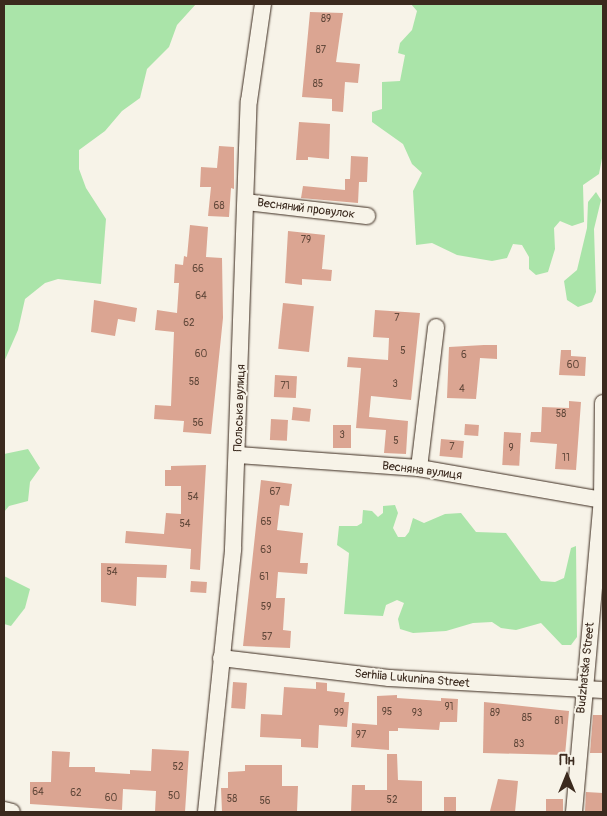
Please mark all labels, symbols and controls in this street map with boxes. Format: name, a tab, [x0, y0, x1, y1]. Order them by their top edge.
house number: 89	[321, 14, 331, 26]
house number: 87	[316, 45, 326, 57]
house number: 85	[313, 79, 323, 91]
street label: Весняний провулок	[256, 196, 356, 222]
house number: 68	[214, 201, 224, 213]
house number: 79	[301, 235, 311, 247]
house number: 66	[192, 264, 204, 276]
house number: 64	[195, 291, 207, 303]
house number: 7	[394, 313, 400, 325]
house number: 62	[183, 318, 195, 330]
house number: 5	[400, 346, 406, 358]
house number: 60	[195, 349, 207, 361]
house number: 6	[461, 350, 467, 362]
house number: 60	[567, 360, 579, 372]
street label: Польська вулиця	[231, 364, 249, 452]
house number: 58	[189, 377, 199, 389]
house number: 3	[392, 379, 398, 391]
house number: 71	[280, 381, 290, 393]
house number: 4	[459, 384, 465, 396]
house number: 58	[556, 409, 566, 421]
house number: 56	[192, 418, 204, 430]
house number: 3	[339, 430, 345, 442]
house number: 5	[393, 436, 399, 448]
house number: 7	[449, 442, 455, 454]
house number: 9	[508, 443, 514, 455]
house number: 11	[562, 453, 570, 465]
street label: Весняна вулиця	[381, 459, 463, 483]
house number: 67	[269, 487, 281, 499]
house number: 54	[187, 492, 199, 504]
house number: 65	[260, 517, 272, 529]
house number: 54	[179, 519, 191, 531]
house number: 63	[260, 545, 272, 557]
house number: 54	[106, 567, 118, 579]
house number: 61	[259, 572, 269, 584]
house number: 59	[261, 602, 271, 614]
street label: Budzhatska Street	[574, 622, 598, 714]
house number: 57	[262, 632, 272, 644]
street label: Serhiia Lukunina Street	[354, 667, 470, 691]
house number: 91	[444, 702, 454, 714]
house number: 95	[382, 707, 392, 719]
house number: 99	[334, 708, 344, 720]
house number: 93	[412, 708, 422, 720]
house number: 89	[490, 708, 500, 720]
house number: 85	[522, 713, 532, 725]
house number: 81	[555, 716, 563, 728]
house number: 97	[356, 730, 366, 742]
house number: 83	[514, 739, 524, 751]
north arrow	[542, 751, 592, 801]
text: Пн	[559, 752, 575, 769]
house number: 52	[172, 762, 184, 774]
house number: 64	[32, 787, 44, 799]
house number: 62	[70, 788, 82, 800]
house number: 50	[168, 791, 180, 803]
house number: 60	[105, 793, 117, 805]
house number: 58	[227, 794, 237, 806]
house number: 52	[386, 795, 398, 807]
house number: 56	[259, 796, 271, 808]

